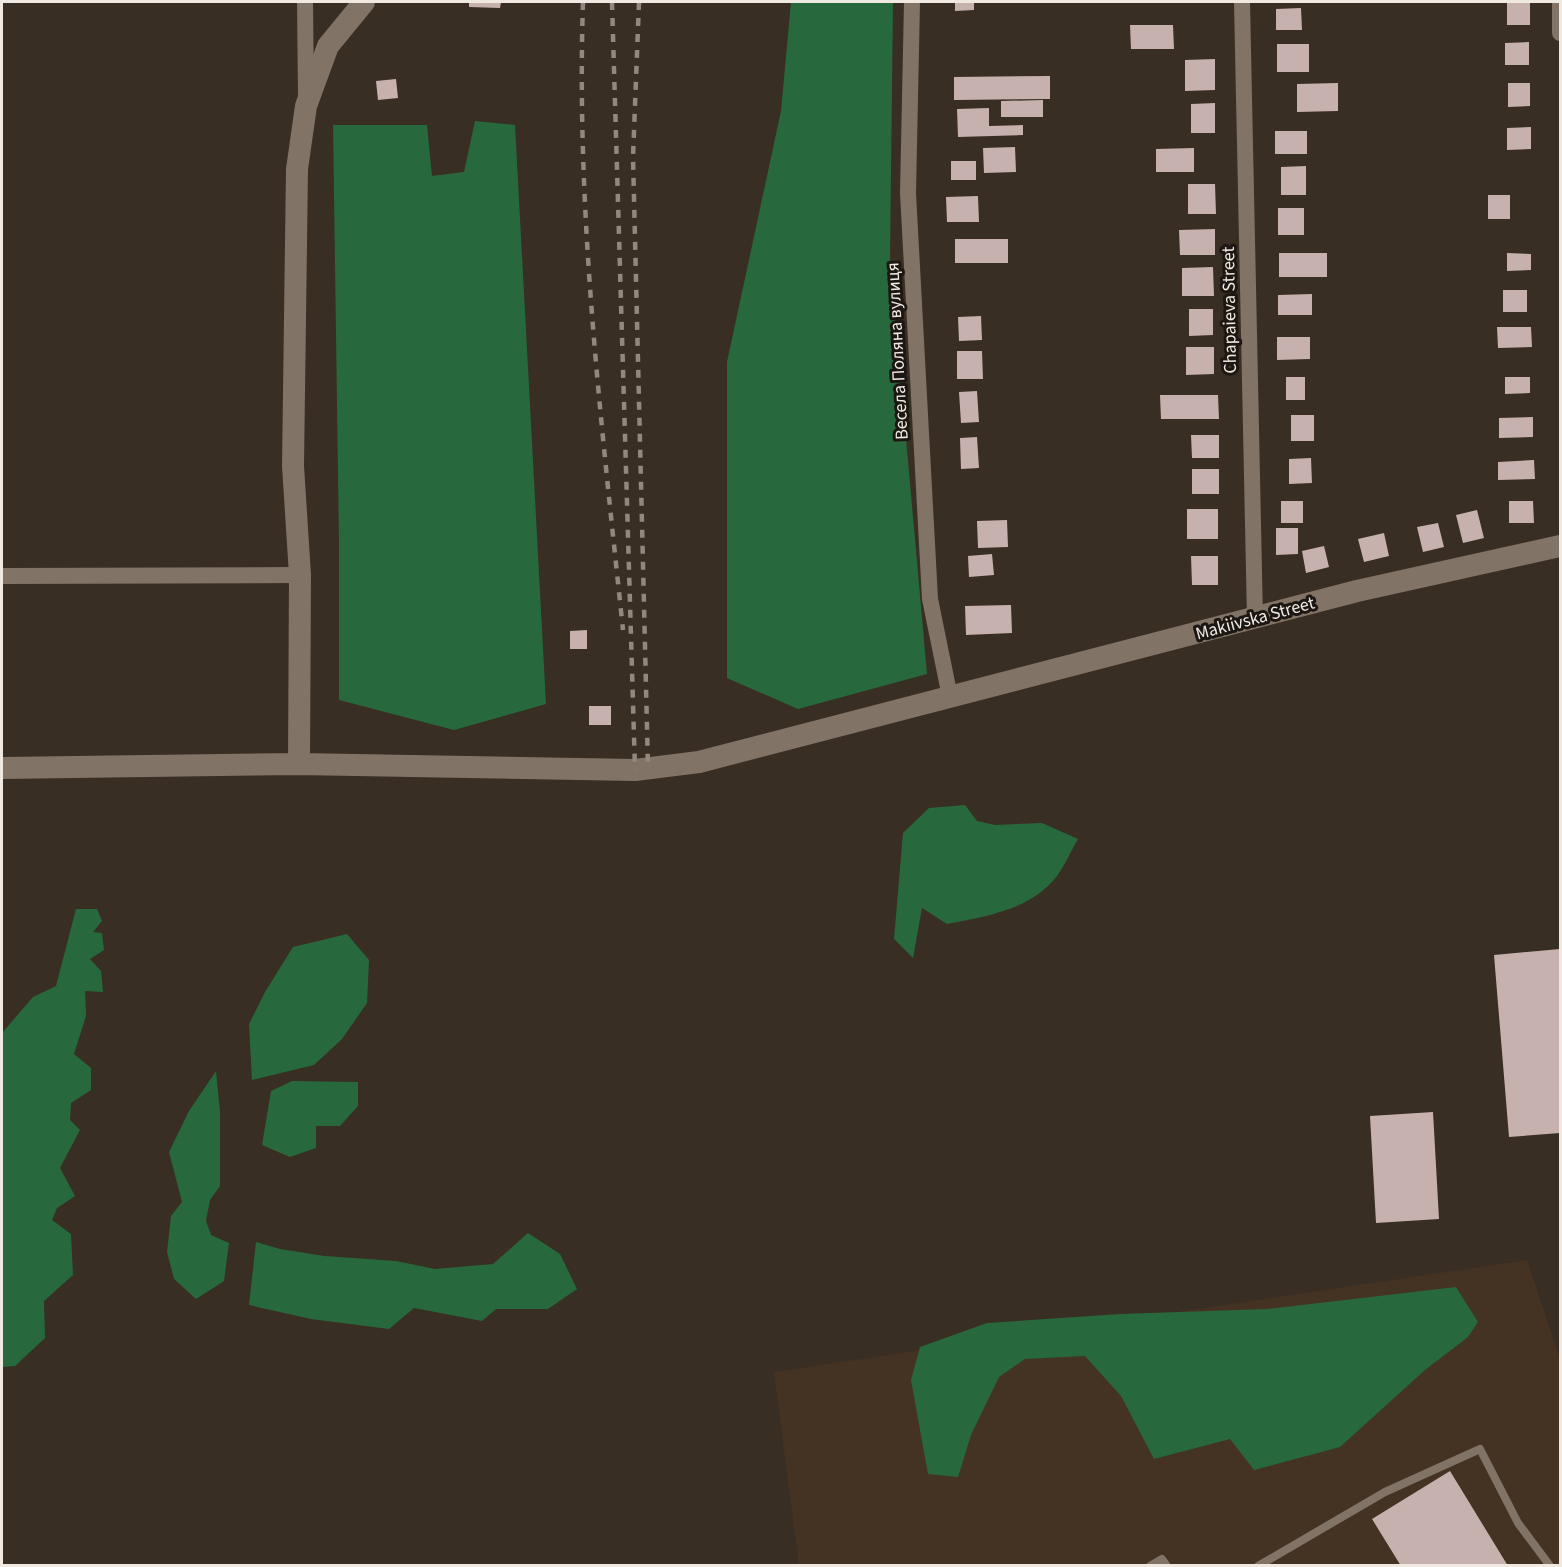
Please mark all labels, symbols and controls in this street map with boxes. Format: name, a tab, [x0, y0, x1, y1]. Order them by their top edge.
street label: Chapaieva Street	[1216, 246, 1243, 374]
street label: Весела Поляна вулиця	[880, 262, 915, 440]
street label: Makiivska Street	[1193, 591, 1317, 646]

